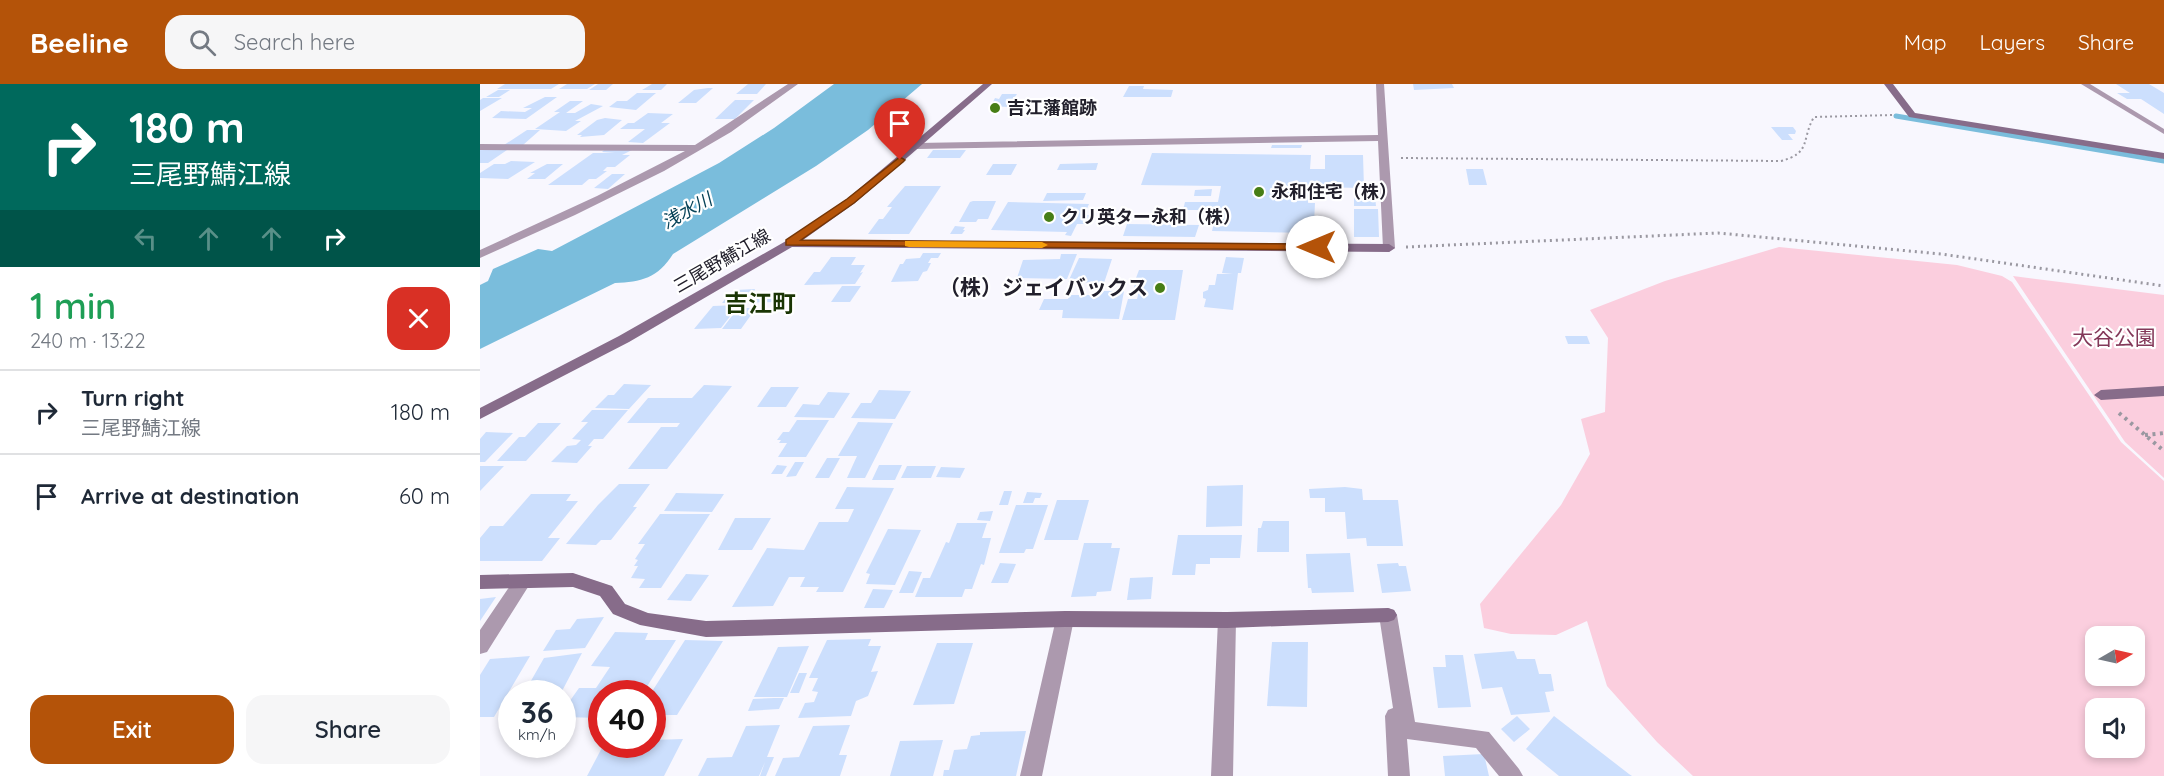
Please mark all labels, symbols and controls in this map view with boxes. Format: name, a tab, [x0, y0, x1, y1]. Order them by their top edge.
search box	[165, 15, 585, 69]
text: Beeline	[30, 25, 129, 60]
icon: search	[186, 26, 219, 59]
text: Search here	[234, 28, 355, 56]
text: Map	[1904, 29, 1947, 55]
text: Layers	[1980, 29, 2045, 55]
text: Share	[2078, 29, 2134, 55]
place label: 吉江藩館跡	[1007, 96, 1097, 119]
pin	[874, 98, 925, 160]
text: 180 m	[129, 101, 245, 154]
marker: 吉江藩館跡	[988, 101, 1002, 115]
icon: arrive	[883, 107, 916, 140]
icon: right	[30, 108, 108, 186]
text: 三尾野鯖江線	[129, 157, 291, 191]
place label: 永和住宅（株）	[1271, 180, 1397, 203]
marker: 永和住宅（株）	[1252, 185, 1266, 199]
water label: 浅水川	[658, 186, 718, 234]
place label: クリ英ター永和（株）	[1061, 205, 1241, 228]
marker: クリ英ター永和（株）	[1042, 210, 1056, 224]
position arrow	[1285, 215, 1349, 279]
icon: left	[129, 222, 162, 255]
icon: ahead	[192, 222, 225, 255]
icon: ahead	[255, 222, 288, 255]
icon: right	[318, 222, 351, 255]
street label: 三尾野鯖江線	[669, 224, 774, 298]
place label: （株）ジェイバックス	[939, 274, 1148, 300]
marker: （株）ジェイバックス	[1153, 281, 1167, 295]
text: 1 min	[30, 283, 116, 328]
button: close	[387, 287, 450, 350]
district label: 吉江町	[724, 288, 796, 318]
park label: 大谷公園	[2072, 324, 2156, 350]
text: 240 m · 13:22	[30, 328, 146, 353]
text: Turn right	[81, 384, 185, 412]
icon: right	[30, 396, 63, 429]
text: 180 m	[391, 398, 450, 426]
text: 三尾野鯖江線	[81, 415, 201, 440]
icon: arrive	[30, 480, 63, 513]
text: Arrive at destination	[81, 482, 299, 510]
text: 60 m	[399, 482, 450, 510]
north arrow	[2085, 626, 2145, 686]
map controls	[2085, 626, 2145, 758]
speed limit sign: 40	[588, 680, 666, 758]
text: 36	[521, 693, 553, 731]
button: Exit	[30, 695, 234, 764]
button: Share	[246, 695, 450, 764]
button: sound	[2085, 698, 2145, 758]
text: km/h	[518, 725, 556, 744]

